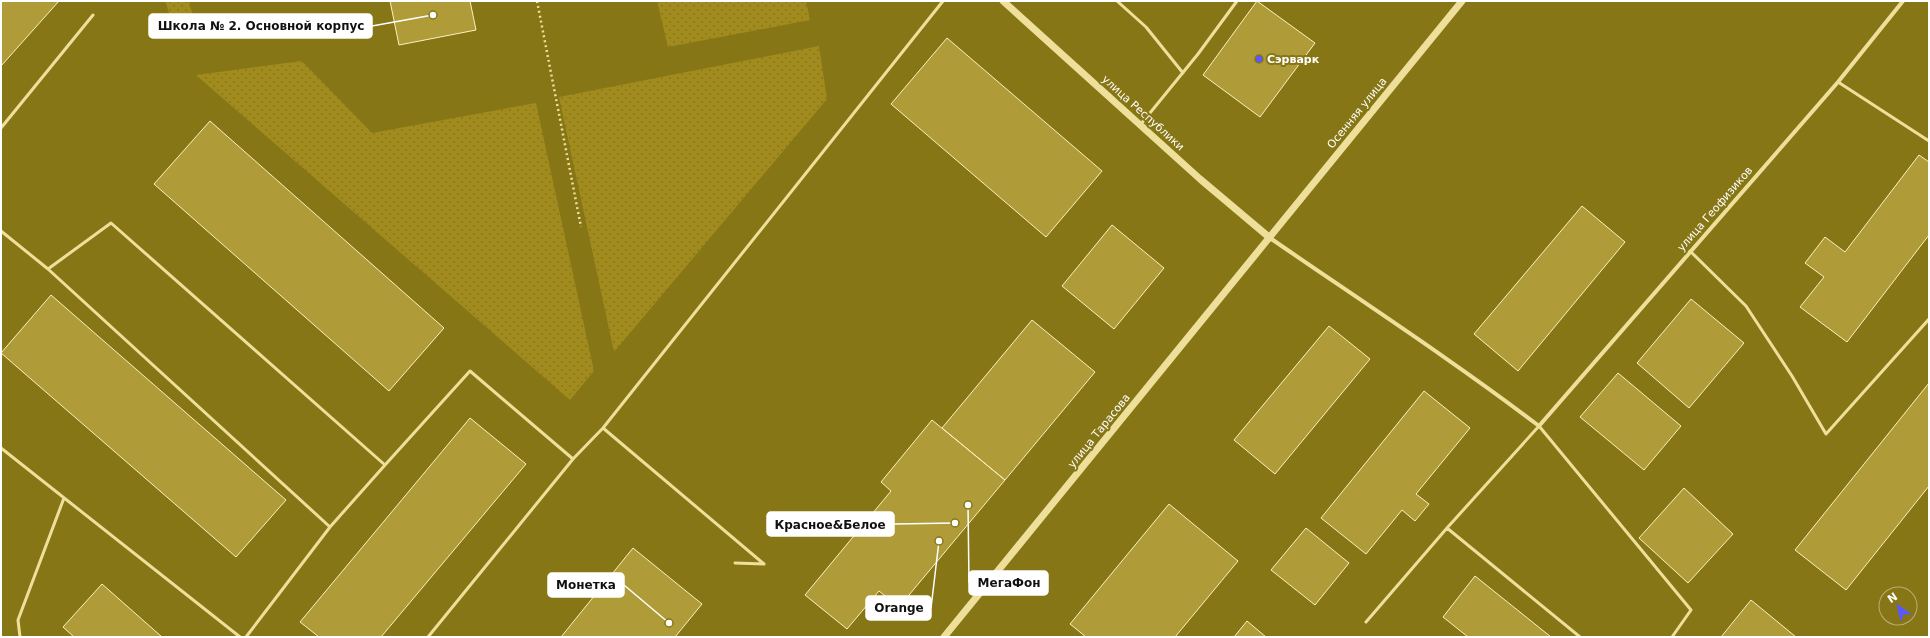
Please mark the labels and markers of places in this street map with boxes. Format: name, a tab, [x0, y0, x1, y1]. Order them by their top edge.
callout: Школа № 2. Основной корпус	[149, 14, 372, 38]
place label: Сэрварк	[1267, 53, 1320, 66]
marker: Сэрварк	[1254, 54, 1264, 64]
callout: Красное&Белое	[767, 512, 894, 536]
callout: МегаФон	[969, 571, 1048, 595]
callout: Монетка	[548, 573, 624, 597]
callout: Orange	[866, 596, 931, 620]

